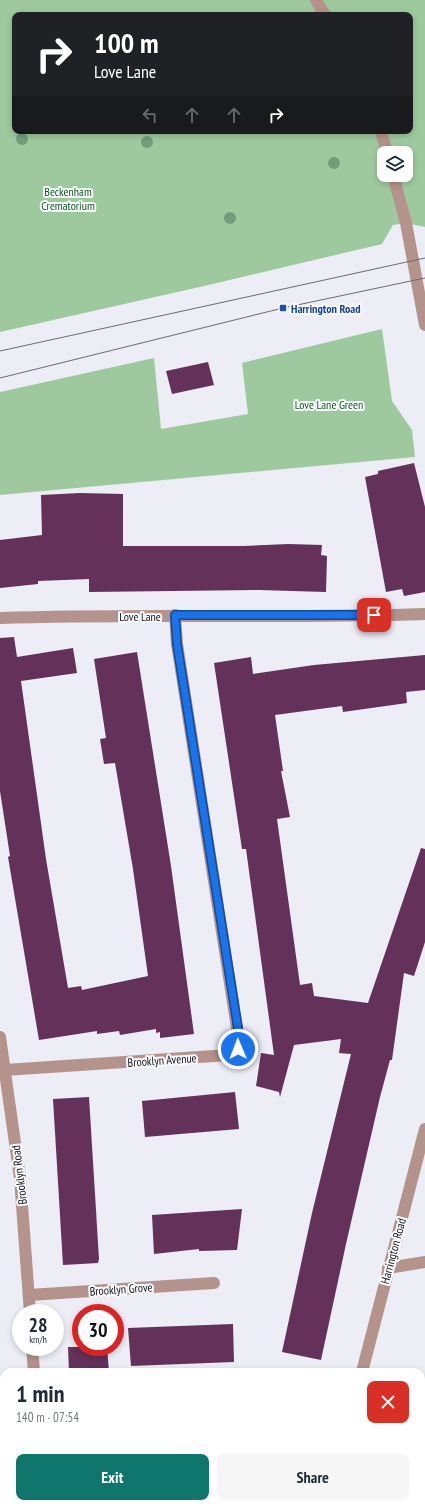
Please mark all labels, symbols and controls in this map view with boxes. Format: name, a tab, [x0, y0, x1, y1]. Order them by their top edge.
text: 100 m	[94, 24, 158, 61]
icon: right	[28, 28, 80, 80]
text: Love Lane	[94, 60, 156, 83]
icon: left	[139, 104, 161, 126]
icon: ahead	[181, 104, 203, 126]
icon: ahead	[223, 104, 245, 126]
icon: right	[265, 104, 287, 126]
map controls	[377, 146, 413, 182]
button: layers	[377, 146, 413, 182]
park label: Beckenham Crematorium	[41, 184, 95, 213]
place label: Harrington Road	[291, 301, 361, 316]
marker: Harrington Road	[278, 303, 288, 313]
park label: Love Lane Green	[295, 397, 363, 412]
pin	[357, 598, 391, 632]
icon: arrive	[363, 604, 385, 626]
street label: Love Lane	[119, 609, 161, 624]
position arrow	[217, 1028, 259, 1070]
street label: Brooklyn Avenue	[127, 1050, 197, 1070]
street label: Brooklyn Road	[8, 1145, 30, 1205]
street label: Harrington Road	[377, 1216, 409, 1286]
street label: Brooklyn Grove	[89, 1279, 153, 1299]
speed limit sign: 30	[72, 1304, 124, 1356]
text: 28	[28, 1312, 48, 1338]
text: km/h	[29, 1333, 47, 1346]
text: 1 min	[16, 1378, 64, 1409]
button: close	[367, 1381, 409, 1423]
text: 140 m · 07:54	[16, 1409, 79, 1426]
button: Exit	[16, 1454, 209, 1500]
button: Share	[217, 1454, 409, 1500]

